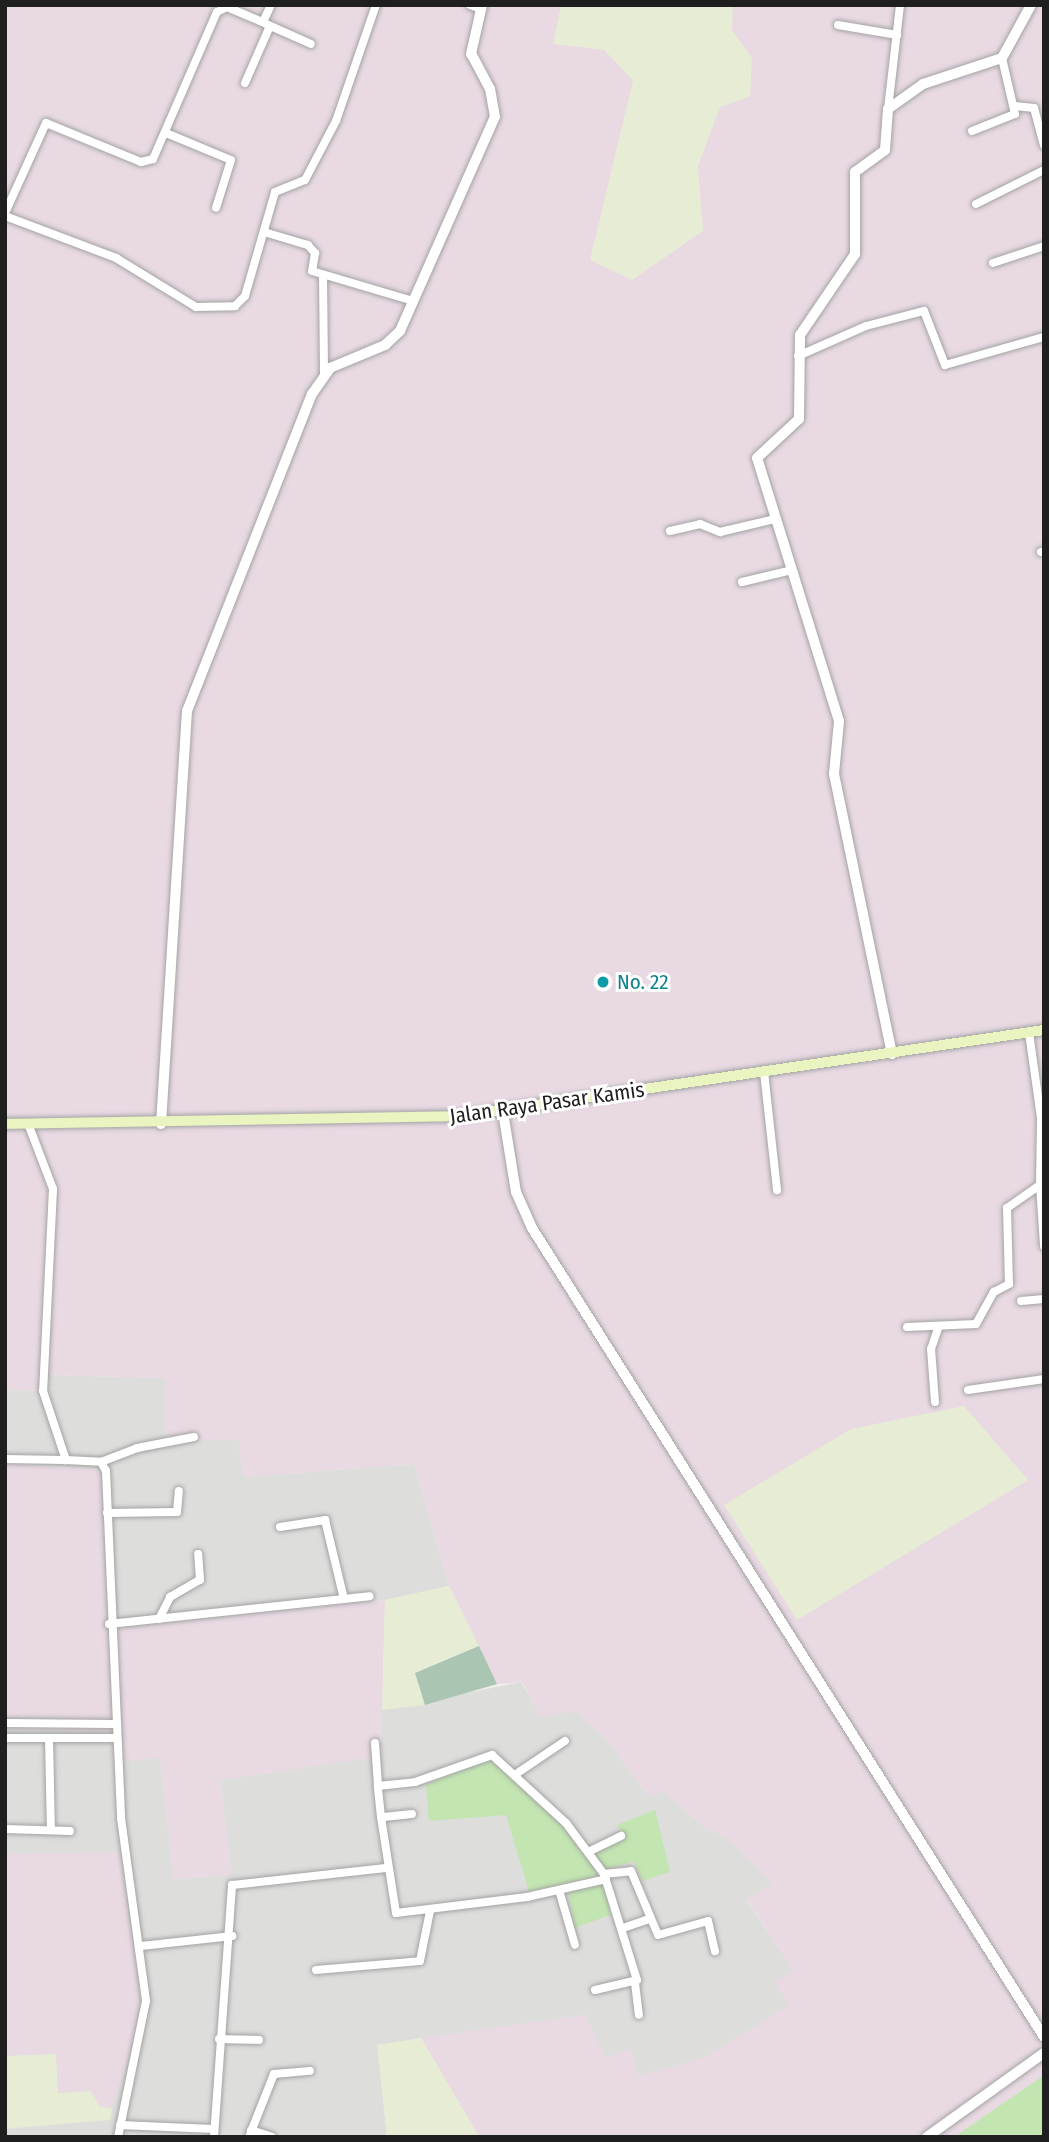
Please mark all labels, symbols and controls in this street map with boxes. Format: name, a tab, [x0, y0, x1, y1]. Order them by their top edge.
place label: No. 22	[617, 969, 668, 995]
marker: No. 22	[595, 974, 611, 990]
street label: Jalan Raya Pasar Kamis	[448, 1077, 646, 1129]

